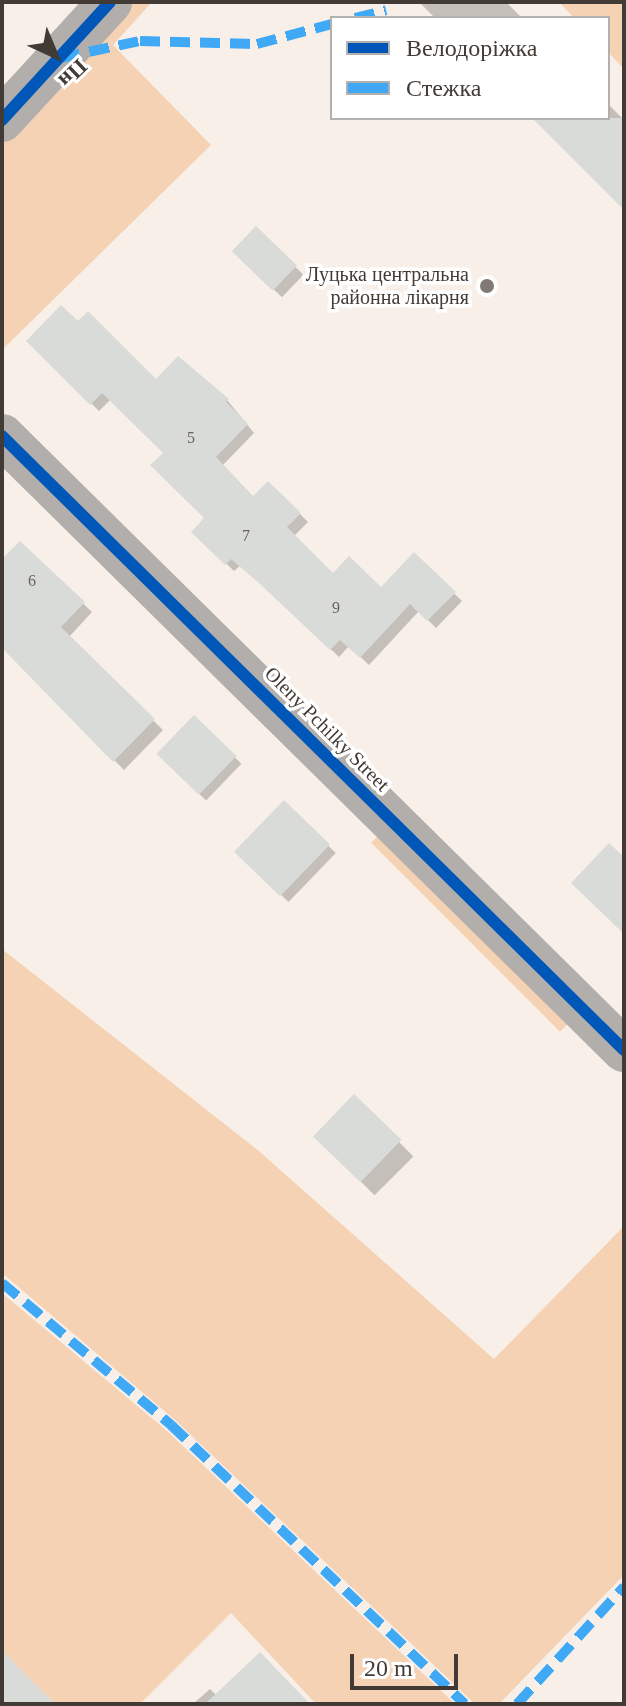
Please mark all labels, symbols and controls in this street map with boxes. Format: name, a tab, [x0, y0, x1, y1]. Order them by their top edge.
north arrow	[16, 16, 96, 96]
legend	[330, 16, 610, 120]
text: Велодоріжка	[406, 35, 537, 61]
text: Пн	[54, 54, 92, 93]
text: Стежка	[406, 75, 481, 101]
place label: Луцька центральна районна лікарня	[306, 262, 469, 309]
marker: Луцька центральна районна лікарня	[476, 275, 498, 297]
house number: 5	[187, 428, 195, 448]
house number: 7	[242, 526, 250, 546]
house number: 6	[28, 571, 36, 591]
house number: 9	[332, 598, 340, 618]
street label: Oleny Pchilky Street	[260, 662, 394, 796]
scale bar	[354, 1638, 462, 1688]
text: 20 m	[364, 1655, 413, 1681]

